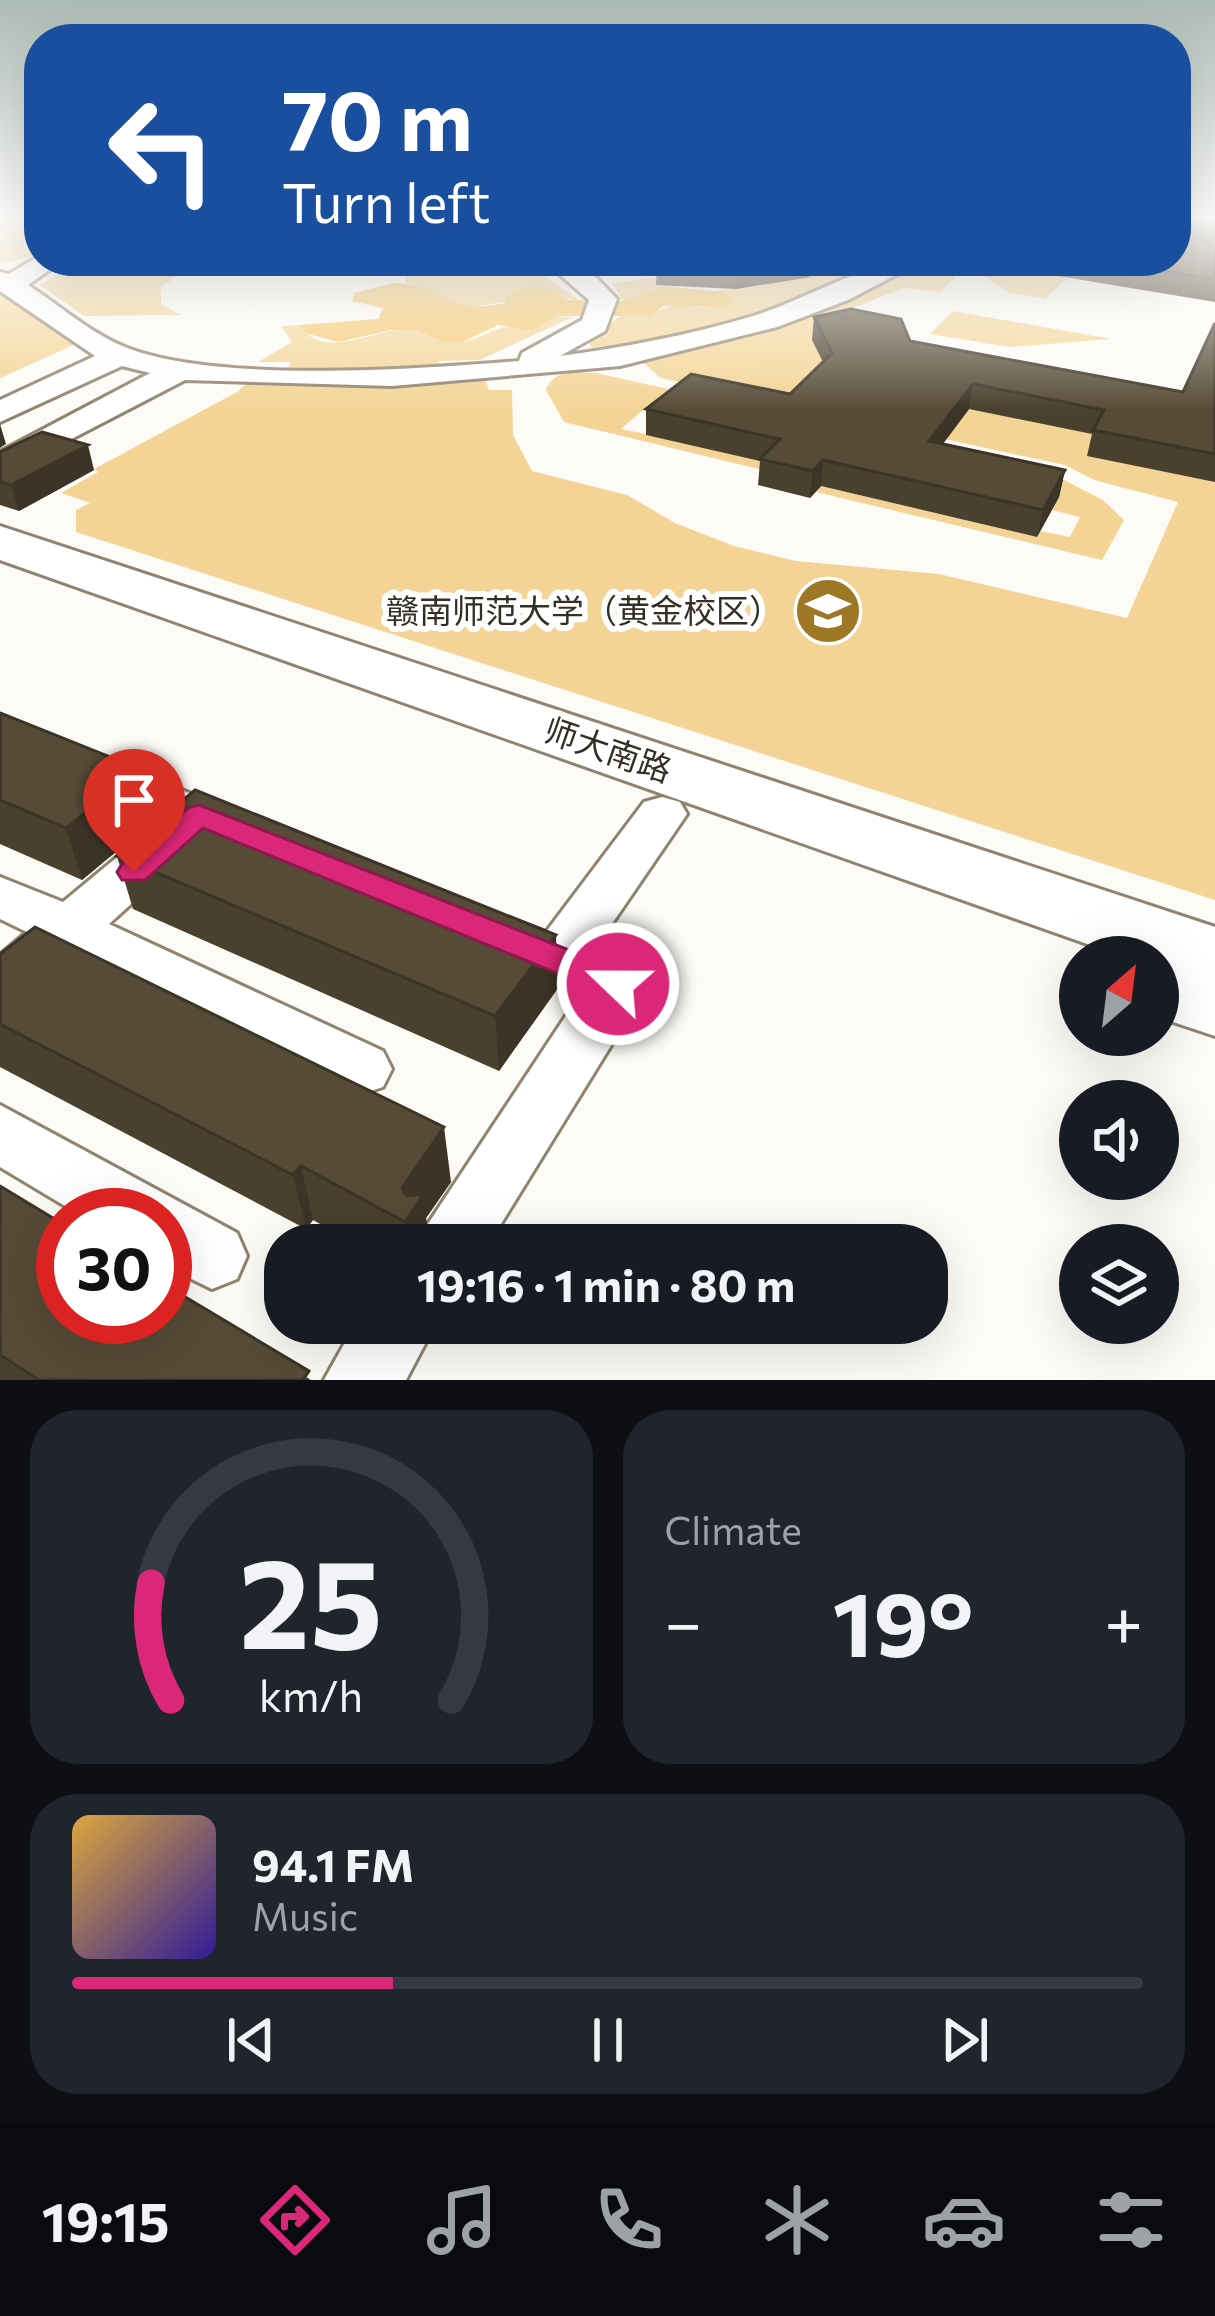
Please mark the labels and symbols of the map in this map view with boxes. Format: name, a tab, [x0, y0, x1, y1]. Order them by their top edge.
school or university icon: 赣南师范大学（黄金校区）	[793, 576, 863, 646]
place label: 赣南师范大学（黄金校区）	[386, 589, 782, 630]
street label: 师大南路	[539, 708, 678, 789]
pin	[83, 749, 185, 872]
position arrow	[555, 921, 681, 1047]
north arrow	[1059, 936, 1179, 1056]
speed limit sign: 30	[36, 1188, 192, 1344]

